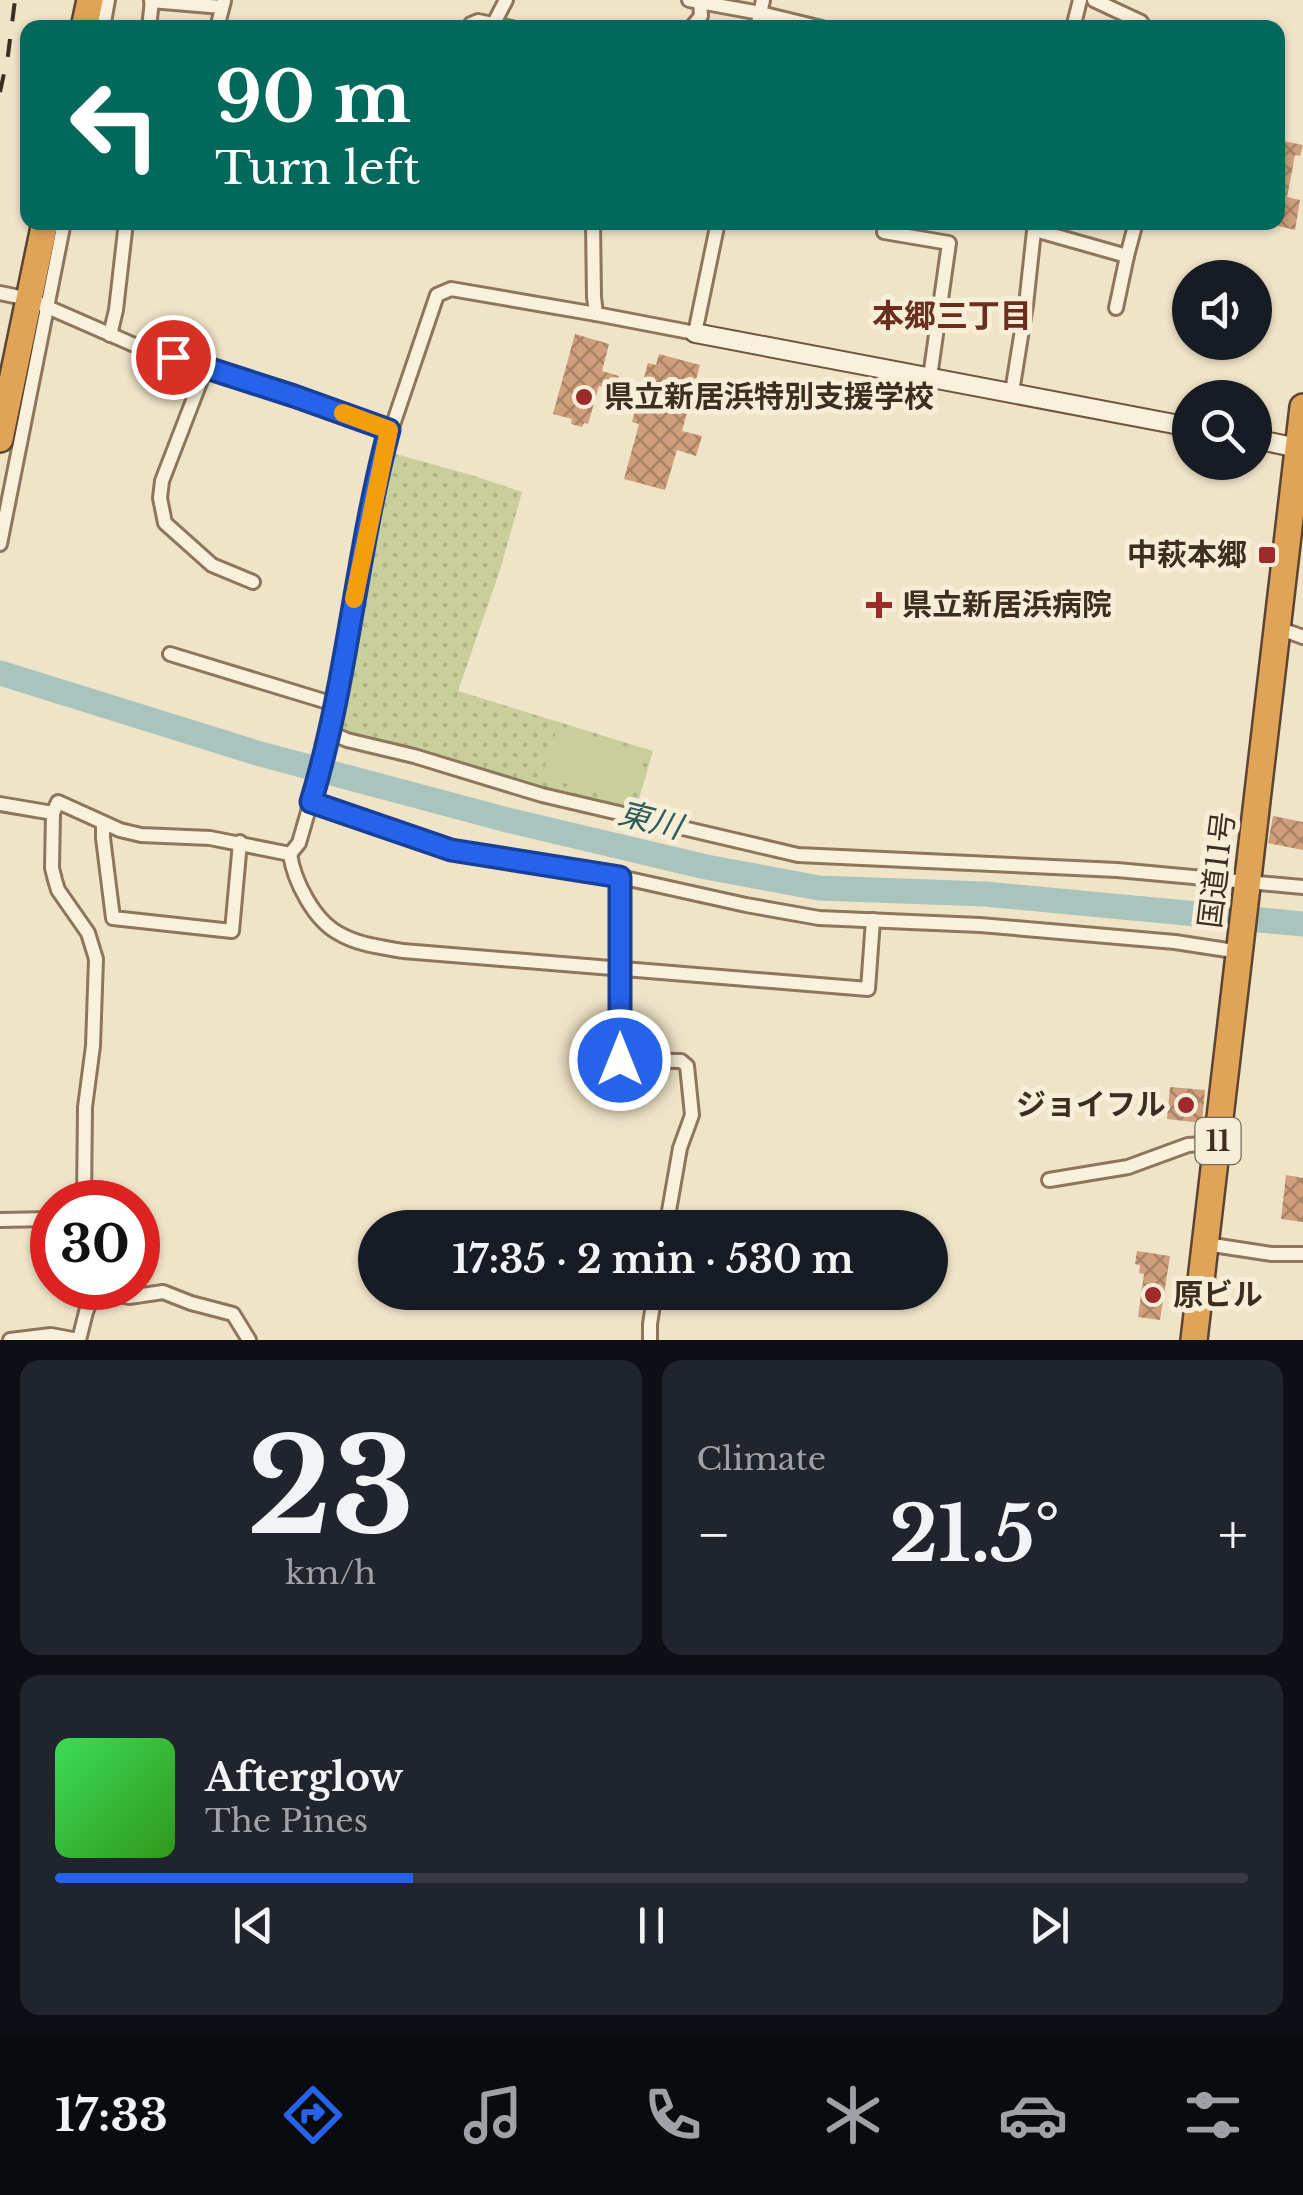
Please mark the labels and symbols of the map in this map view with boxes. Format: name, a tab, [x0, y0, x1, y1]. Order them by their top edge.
district label: 本郷三丁目	[872, 296, 1032, 336]
pin	[131, 315, 216, 400]
place label: 県立新居浜特別支援学校	[604, 378, 934, 415]
marker: 県立新居浜特別支援学校	[573, 386, 595, 408]
place label: 中萩本郷	[1127, 536, 1247, 573]
marker: 中萩本郷	[1256, 544, 1278, 566]
place label: 県立新居浜病院	[902, 586, 1112, 623]
marker: 県立新居浜病院	[866, 592, 892, 618]
water label: 東川	[614, 793, 689, 848]
street label: 国道11号	[1191, 810, 1242, 930]
position arrow	[568, 1008, 672, 1112]
place label: ジョイフル	[1016, 1086, 1166, 1123]
marker: ジョイフル	[1175, 1094, 1197, 1116]
road number: 11	[1196, 1118, 1240, 1164]
speed limit sign: 30	[30, 1180, 160, 1310]
place label: 原ビル	[1173, 1276, 1263, 1313]
marker: 原ビル	[1142, 1284, 1164, 1306]

